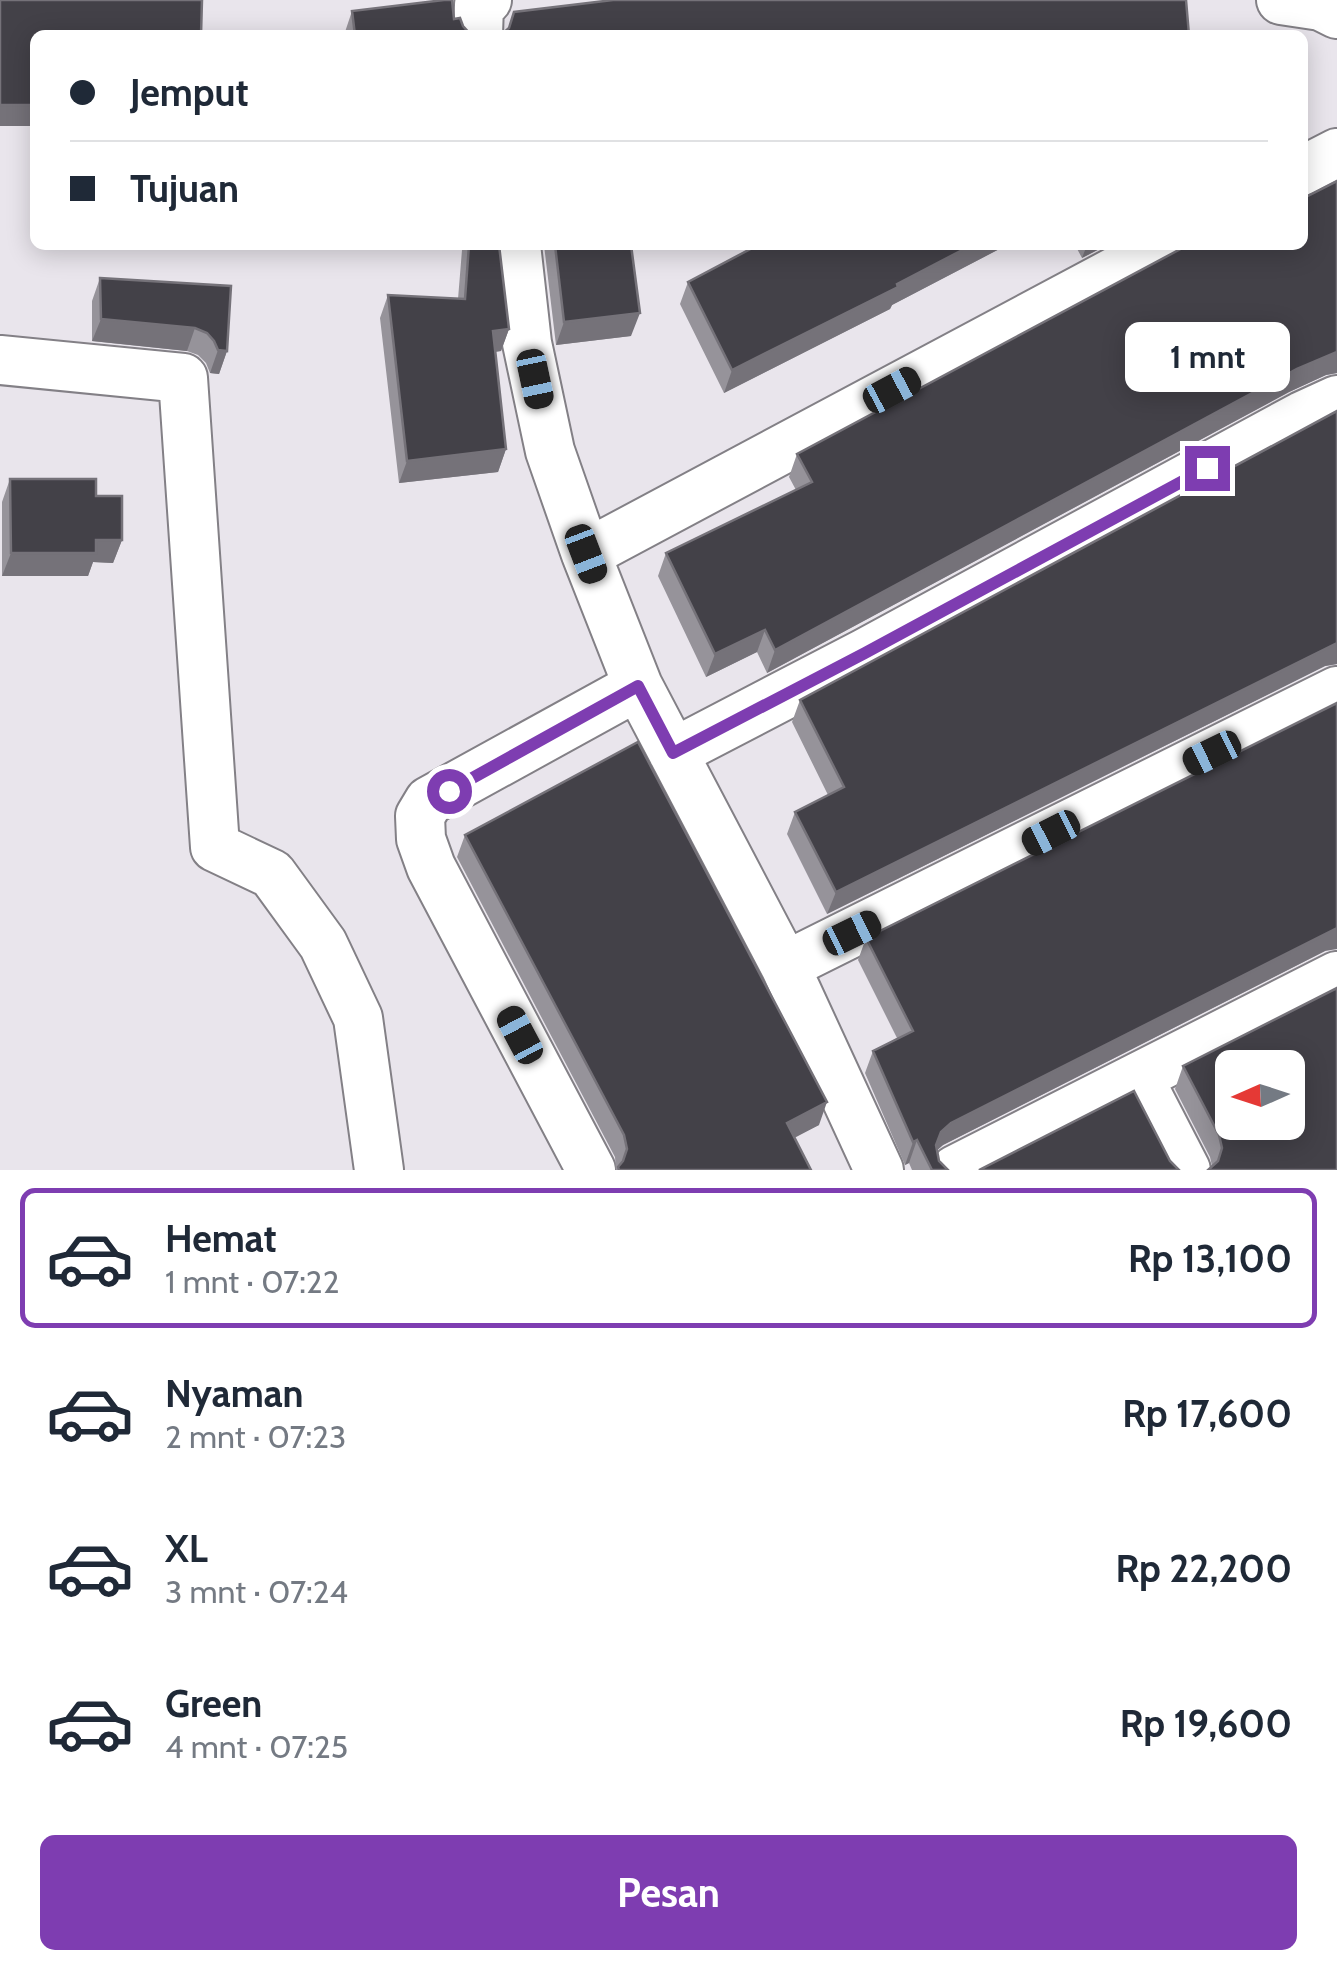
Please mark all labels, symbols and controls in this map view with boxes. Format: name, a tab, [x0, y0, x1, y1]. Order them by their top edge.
text: Jemput	[130, 69, 249, 116]
text: Tujuan	[130, 165, 239, 212]
callout: 1 mnt	[1124, 323, 1290, 393]
text: 1 mnt	[1170, 337, 1245, 376]
car	[514, 347, 556, 411]
car	[858, 363, 926, 417]
route end	[1185, 446, 1230, 491]
car	[561, 521, 611, 587]
car	[1178, 726, 1246, 780]
route start	[427, 769, 472, 814]
car	[1017, 806, 1085, 860]
car	[818, 906, 886, 960]
car	[493, 1001, 547, 1069]
north arrow	[1215, 1050, 1305, 1140]
map controls	[1215, 1050, 1305, 1140]
icon: car	[45, 1213, 135, 1303]
text: Hemat	[165, 1215, 277, 1262]
text: Rp 13,100	[1128, 1235, 1292, 1282]
text: 1 mnt · 07:22	[165, 1262, 339, 1301]
icon: car	[45, 1368, 135, 1458]
text: Nyaman	[165, 1370, 304, 1417]
text: Rp 17,600	[1122, 1390, 1292, 1437]
text: 2 mnt · 07:23	[165, 1417, 346, 1456]
icon: car	[45, 1523, 135, 1613]
text: XL	[165, 1525, 208, 1572]
text: Rp 22,200	[1115, 1545, 1292, 1592]
text: 3 mnt · 07:24	[165, 1572, 348, 1611]
icon: car	[45, 1678, 135, 1768]
text: Green	[165, 1680, 262, 1727]
text: Rp 19,600	[1120, 1700, 1292, 1747]
text: 4 mnt · 07:25	[165, 1727, 348, 1766]
button: Pesan	[40, 1835, 1297, 1950]

